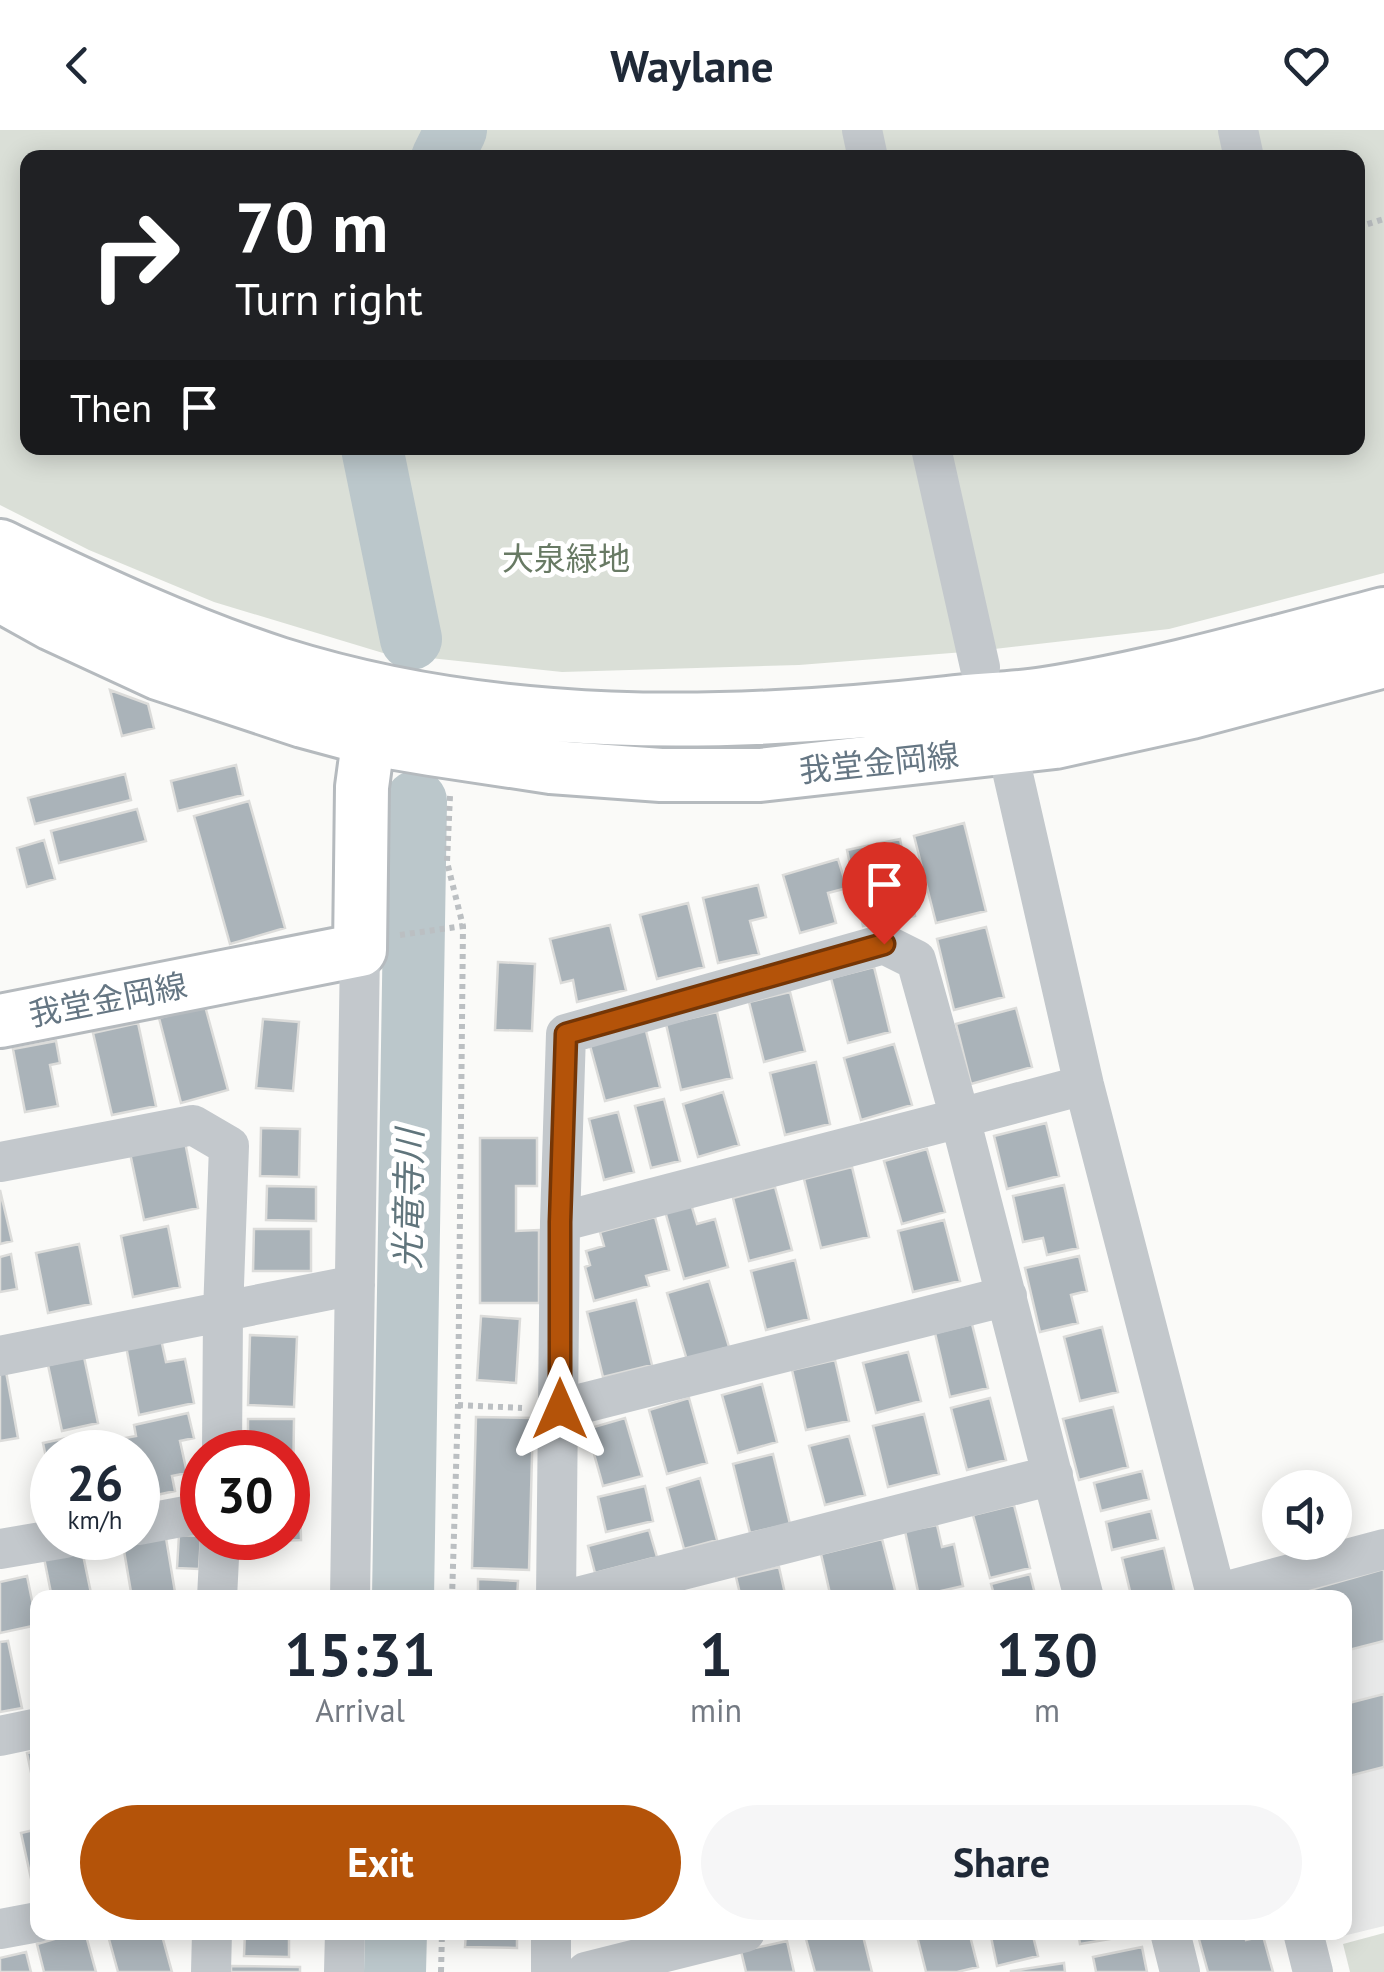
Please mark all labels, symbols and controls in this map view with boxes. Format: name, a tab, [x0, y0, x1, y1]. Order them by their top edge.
text: Waylane	[610, 36, 774, 94]
icon: back	[50, 38, 105, 93]
icon: heart	[1279, 38, 1334, 93]
text: 70 m	[235, 181, 388, 271]
icon: right	[70, 190, 200, 320]
text: Turn right	[235, 269, 423, 327]
icon: arrive	[172, 380, 227, 435]
text: Then	[70, 383, 152, 432]
park label: 大泉緑地	[502, 537, 630, 579]
street label: 我堂金岡線	[797, 733, 961, 791]
pin	[842, 842, 927, 945]
icon: arrive	[857, 857, 912, 912]
street label: 我堂金岡線	[25, 963, 190, 1035]
water label: 光竜寺川	[384, 1125, 432, 1269]
position arrow	[508, 1357, 612, 1461]
speed limit sign: 30	[180, 1430, 310, 1560]
text: 26	[67, 1450, 123, 1515]
map controls	[1262, 1470, 1352, 1560]
button: sound	[1262, 1470, 1352, 1560]
text: km/h	[68, 1504, 122, 1536]
text: 15:31	[284, 1615, 436, 1693]
text: 1	[699, 1615, 733, 1693]
text: 130	[996, 1615, 1098, 1693]
text: Arrival	[315, 1689, 405, 1731]
text: min	[690, 1689, 742, 1731]
text: m	[1034, 1689, 1060, 1731]
button: Exit	[80, 1805, 681, 1920]
button: Share	[701, 1805, 1302, 1920]

